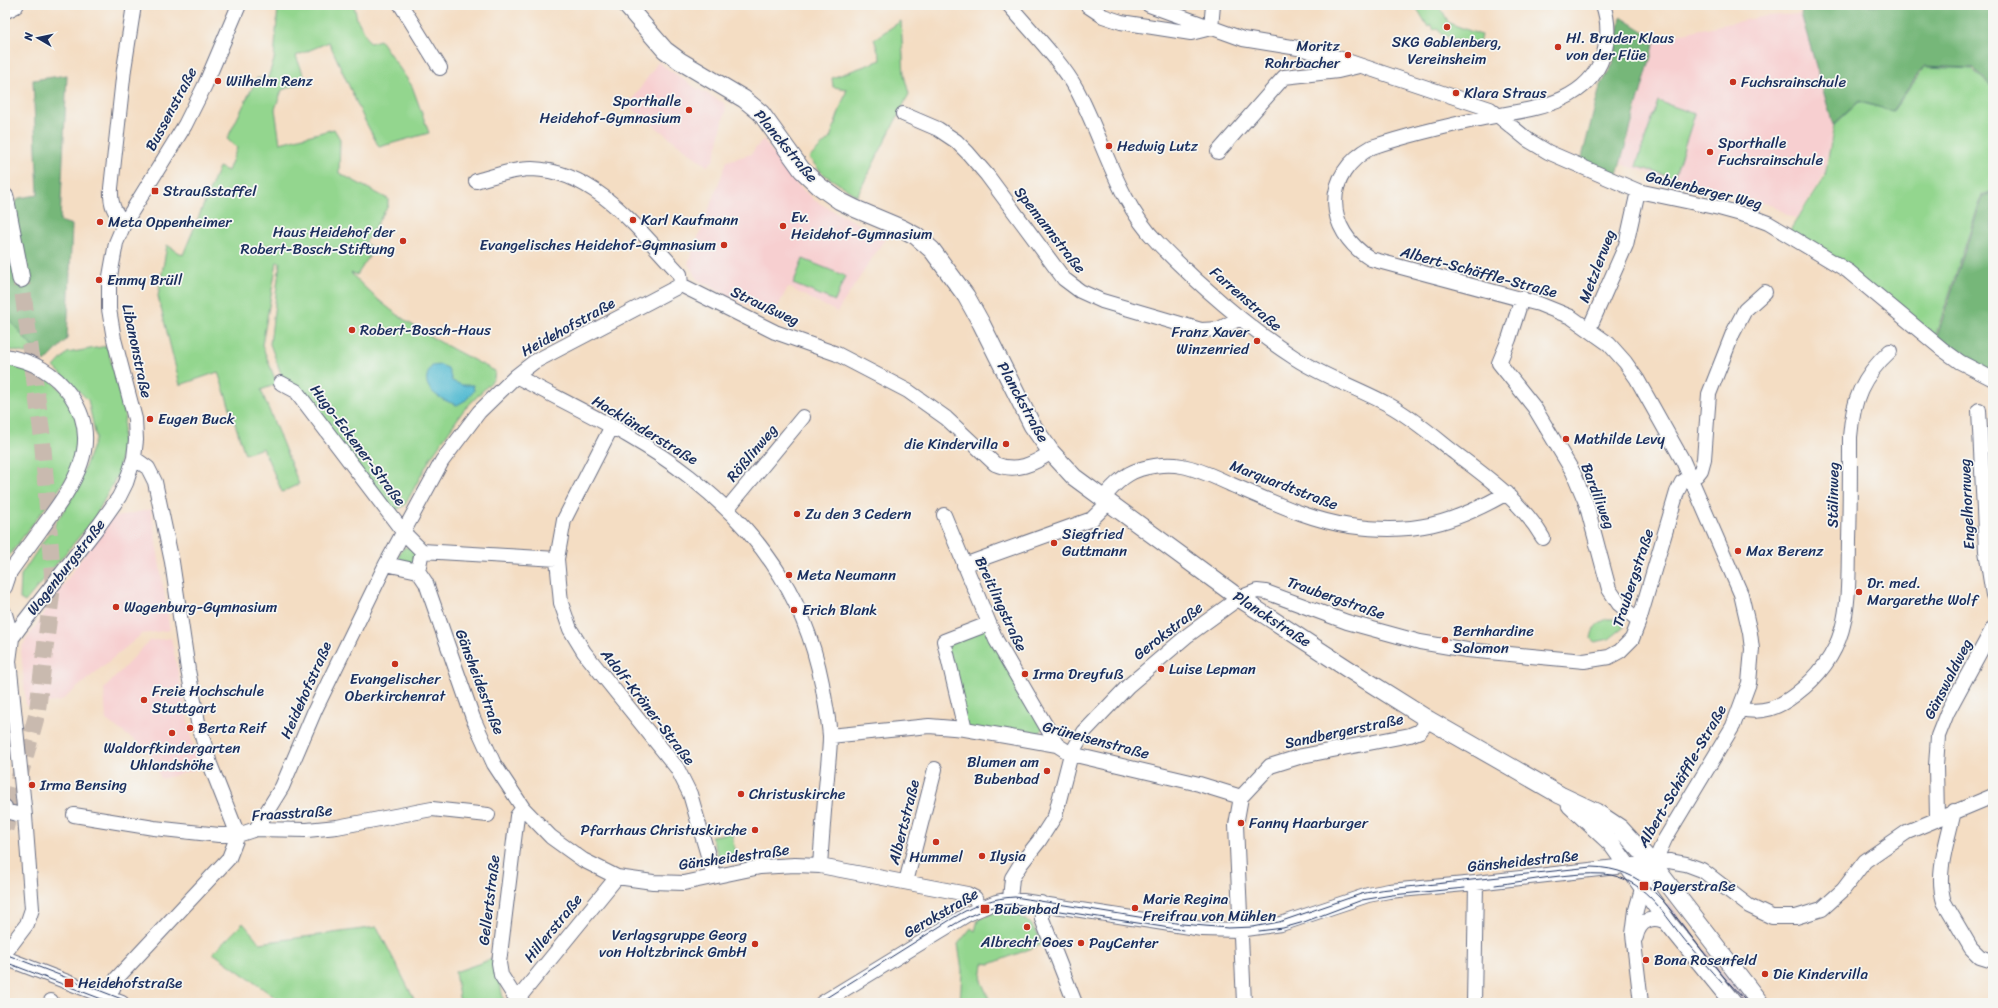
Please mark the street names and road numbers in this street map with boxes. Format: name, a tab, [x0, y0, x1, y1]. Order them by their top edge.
street label: Bussenstraße	[138, 62, 204, 156]
street label: Planckstraße	[747, 104, 825, 189]
street label: Gablenberger Weg	[1643, 163, 1765, 217]
street label: Spemannstraße	[1007, 181, 1093, 280]
street label: Metzlerweg	[1571, 225, 1623, 307]
street label: Albert-Schäffle-Straße	[1397, 238, 1560, 305]
street label: Farrenstraße	[1204, 260, 1288, 338]
street label: Straußweg	[726, 279, 804, 333]
street label: Heidehofstraße	[516, 290, 620, 364]
street label: Libanonstraße	[114, 301, 160, 401]
street label: Planckstraße	[990, 357, 1056, 448]
street label: Hugo-Eckener-Straße	[303, 378, 413, 512]
street label: Hackländerstraße	[587, 388, 703, 472]
street label: Rößlinweg	[720, 418, 784, 488]
street label: Marquardtstraße	[1226, 452, 1342, 518]
street label: Engelhornweg	[1952, 458, 1982, 550]
street label: Bardiliweg	[1573, 459, 1623, 533]
street label: Stälinweg	[1819, 461, 1847, 528]
street label: Wagenburgstraße	[20, 513, 112, 621]
street label: Traubergstraße	[1605, 525, 1661, 631]
street label: Breitlingstraße	[968, 552, 1035, 656]
street label: Traubergstraße	[1283, 569, 1389, 627]
street label: Planckstraße	[1228, 584, 1317, 654]
street label: Gerokstraße	[1127, 595, 1209, 667]
street label: Gänsheidestraße	[448, 625, 512, 739]
street label: Gänswaldweg	[1917, 634, 1980, 724]
street label: Heidehofstraße	[273, 637, 339, 743]
street label: Adolf-Kröner-Straße	[593, 642, 702, 771]
street label: Albert-Schäffle-Straße	[1630, 700, 1734, 853]
street label: Sandbergerstraße	[1282, 706, 1406, 756]
street label: Grüneisenstraße	[1040, 713, 1153, 767]
street label: Albertstraße	[881, 777, 927, 868]
street label: Fraasstraße	[251, 797, 333, 829]
street label: Gänsheidestraße	[677, 836, 791, 878]
street label: Gänsheidestraße	[1466, 842, 1580, 880]
street label: Gellertstraße	[471, 853, 507, 947]
street label: Gerokstraße	[898, 881, 984, 945]
street label: Hillerstraße	[517, 888, 589, 968]

